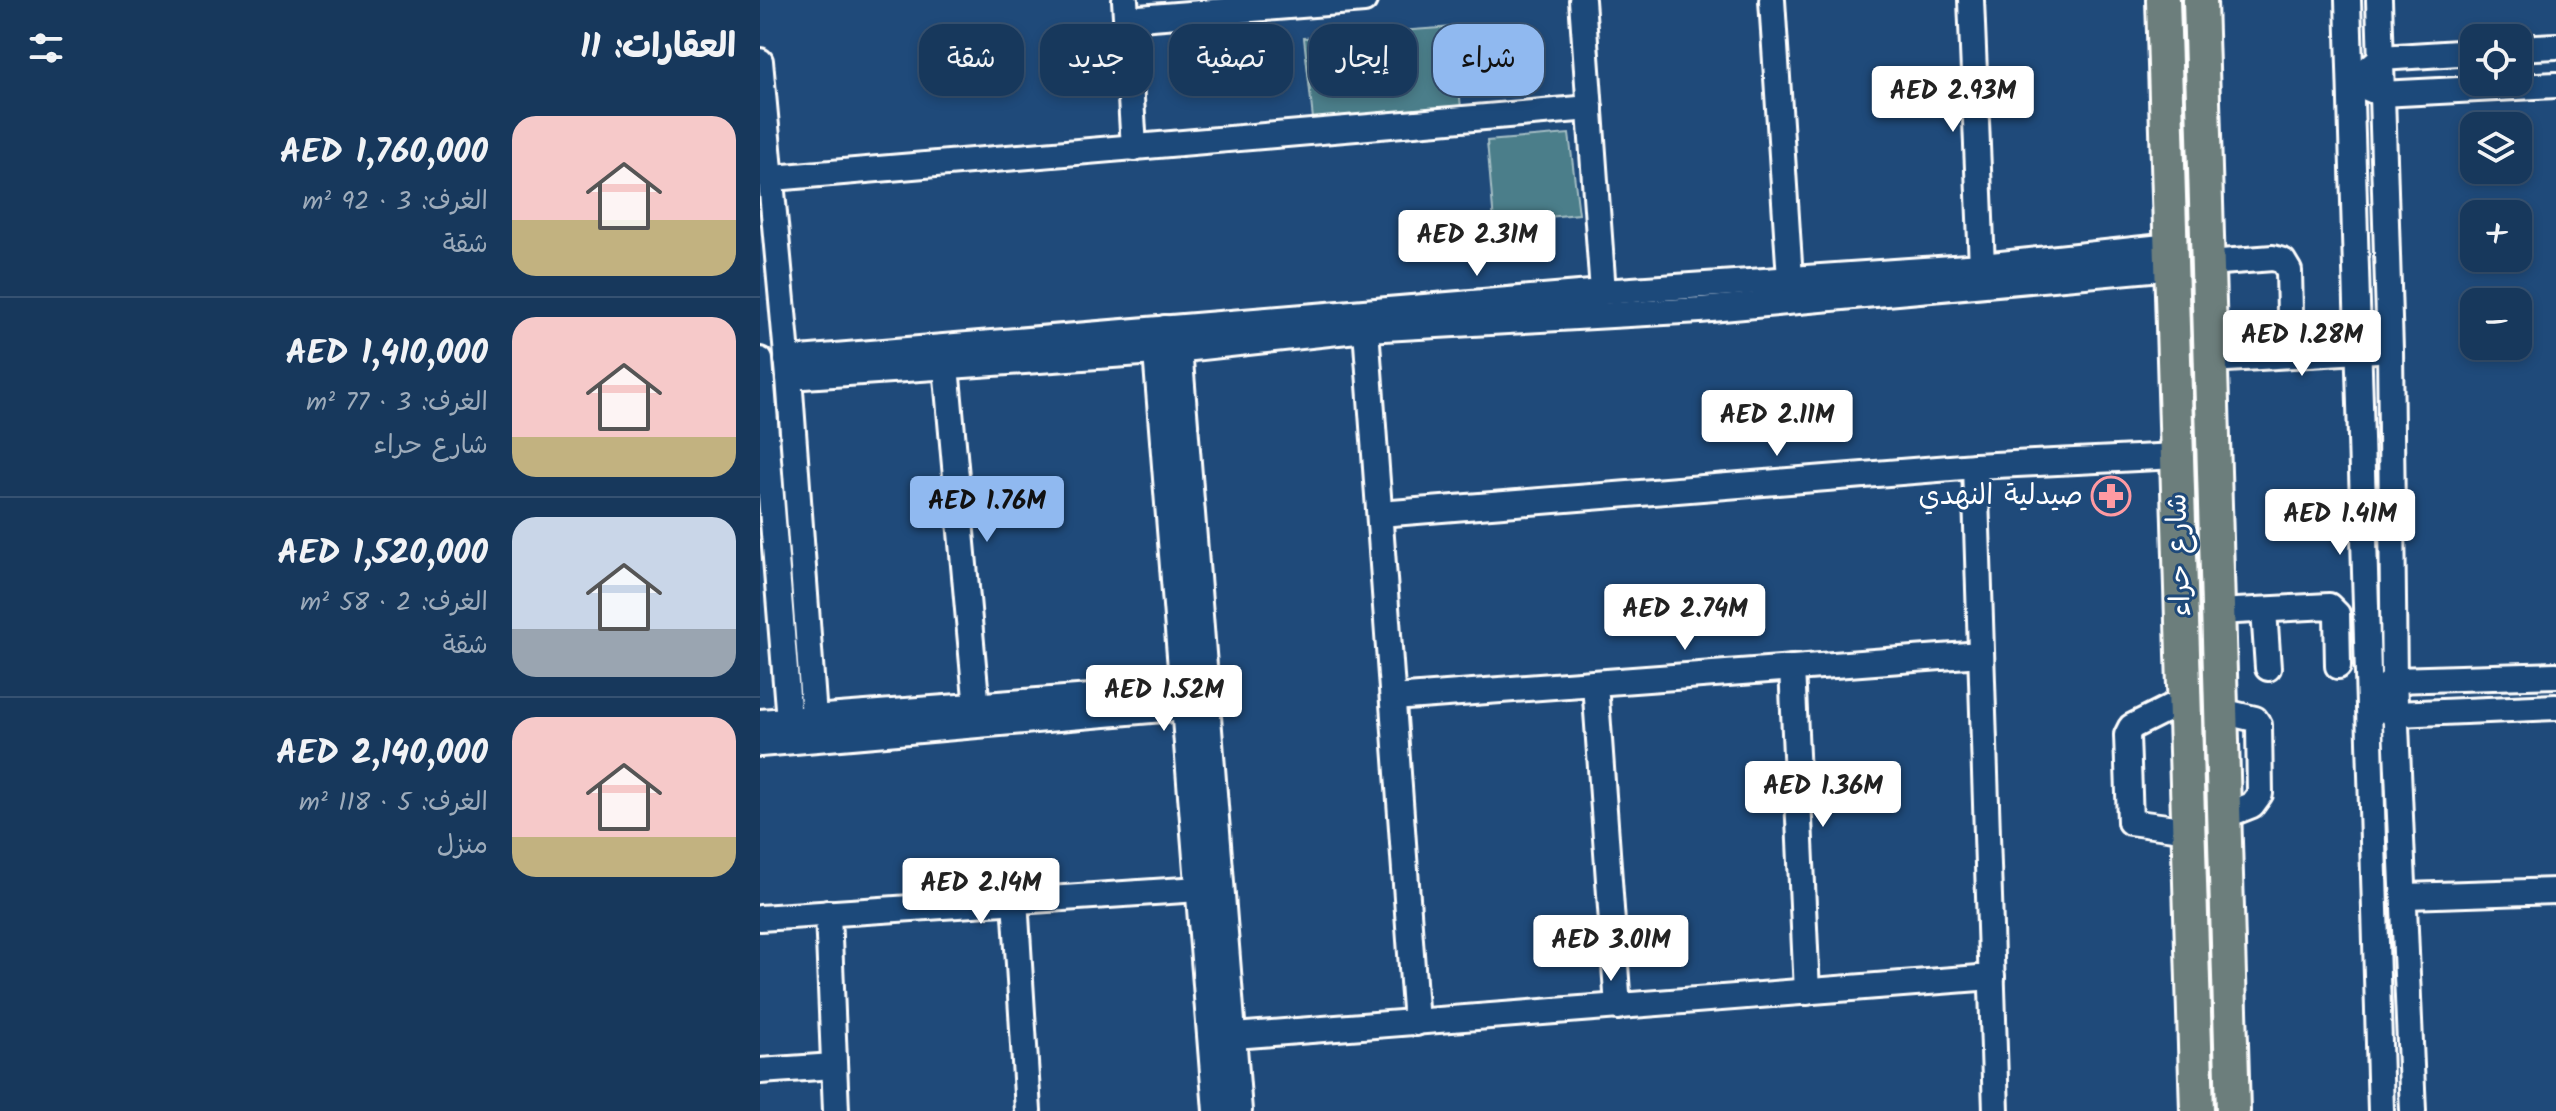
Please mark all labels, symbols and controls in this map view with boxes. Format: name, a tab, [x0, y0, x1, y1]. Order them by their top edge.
text: العقارات: 11	[580, 21, 736, 75]
chip: شقة	[919, 24, 1024, 96]
chip: جديد	[1040, 24, 1153, 96]
chip: تصفية	[1169, 24, 1293, 96]
chip: إيجار	[1309, 24, 1417, 96]
chip: شراء	[1433, 24, 1544, 96]
map controls	[2460, 24, 2532, 360]
button: locate	[2460, 24, 2532, 96]
icon: filters	[24, 26, 68, 70]
pin: AED 2.93M	[1861, 66, 2045, 134]
text: AED 2.93M	[1890, 71, 2016, 113]
button: layers	[2460, 112, 2532, 184]
text: AED 1,760,000	[280, 126, 488, 180]
icon: home	[576, 148, 672, 244]
text: الغرف: 3 · 92 m²	[302, 181, 488, 223]
button: +	[2460, 200, 2532, 272]
pin: AED 2.31M	[1385, 210, 1569, 278]
text: AED 2.31M	[1416, 215, 1538, 257]
text: شقة	[443, 224, 488, 266]
button: −	[2460, 288, 2532, 360]
pin: AED 1.28M	[2210, 310, 2394, 378]
text: AED 1.28M	[2241, 315, 2363, 357]
text: AED 1,410,000	[285, 327, 488, 381]
icon: home	[576, 349, 672, 445]
text: الغرف: 3 · 77 m²	[306, 382, 488, 424]
pin: AED 2.11M	[1685, 390, 1869, 458]
text: AED 2.11M	[1720, 395, 1834, 437]
text: شارع حراء	[374, 425, 488, 467]
place label: صيدلية النهدي	[1919, 474, 2083, 519]
pharmacy icon: صيدلية النهدي	[2090, 475, 2132, 517]
pin: AED 1.76M	[895, 476, 1079, 544]
text: AED 1.76M	[928, 481, 1046, 523]
pin: AED 1.41M	[2248, 489, 2432, 557]
street label: شارع حراء	[2155, 493, 2205, 617]
text: AED 1.41M	[2283, 494, 2397, 536]
text: AED 1,520,000	[277, 527, 488, 581]
icon: home	[576, 549, 672, 645]
text: الغرف: 2 · 58 m²	[300, 582, 488, 624]
pin: AED 2.74M	[1593, 584, 1777, 652]
text: AED 2.74M	[1622, 589, 1748, 631]
text: شقة	[443, 625, 488, 667]
pin: AED 1.52M	[1072, 665, 1256, 733]
text: AED 1.52M	[1104, 670, 1224, 712]
text: AED 2,140,000	[276, 727, 488, 781]
icon: home	[576, 749, 672, 845]
pin: AED 1.36M	[1731, 761, 1915, 829]
text: AED 1.36M	[1763, 766, 1883, 808]
text: الغرف: 5 · 118 m²	[299, 782, 488, 824]
text: منزل	[437, 825, 488, 867]
pin: AED 2.14M	[889, 858, 1073, 926]
text: AED 2.14M	[920, 863, 1042, 905]
pin: AED 3.01M	[1519, 915, 1703, 983]
text: AED 3.01M	[1551, 920, 1671, 962]

